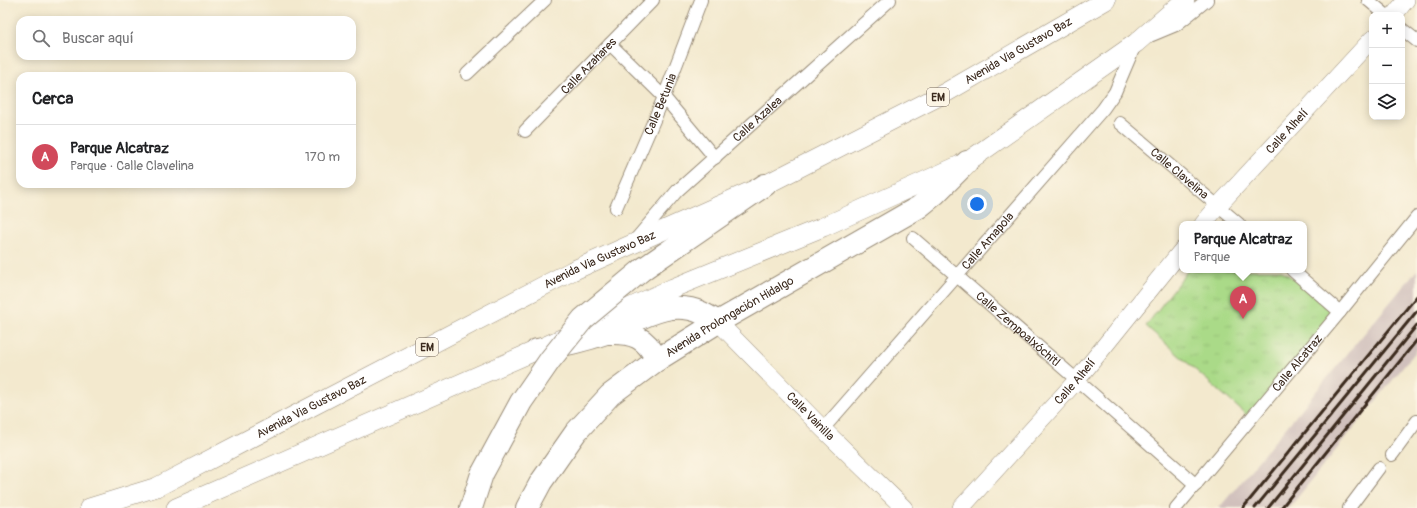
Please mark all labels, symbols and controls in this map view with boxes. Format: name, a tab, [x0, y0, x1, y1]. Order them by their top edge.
map controls	[1369, 12, 1405, 120]
button: +	[1369, 12, 1405, 48]
street label: Avenida Via Gustavo Baz	[962, 14, 1075, 88]
search box	[16, 16, 356, 60]
icon: search	[30, 27, 52, 49]
text: Buscar aquí	[62, 29, 134, 48]
street label: Calle Azahares	[558, 34, 620, 98]
button: −	[1369, 48, 1405, 84]
street label: Calle Betunia	[641, 71, 680, 137]
button: layers	[1369, 84, 1405, 120]
text: Cerca	[32, 88, 73, 109]
road number: EM	[927, 88, 949, 106]
street label: Calle Azalea	[730, 93, 786, 145]
street label: Calle Alhelí	[1263, 106, 1312, 157]
text: Parque Alcatraz	[70, 139, 169, 158]
street label: Calle Clavelina	[1147, 145, 1212, 203]
text: A	[41, 149, 49, 165]
text: 170 m	[305, 149, 340, 165]
text: Parque · Calle Clavelina	[70, 158, 194, 174]
your location	[967, 194, 987, 214]
street label: Calle Amapola	[959, 209, 1018, 273]
popup	[1179, 221, 1307, 273]
street label: Avenida Via Gustavo Baz	[541, 228, 658, 292]
text: Parque Alcatraz	[1194, 230, 1292, 249]
text: Parque	[1194, 249, 1230, 265]
street label: Avenida Prolongación Hidalgo	[663, 273, 797, 361]
pin: A	[1230, 286, 1256, 319]
street label: Calle Zempoalxóchitl	[972, 289, 1063, 370]
street label: Calle Alcatraz	[1269, 332, 1326, 395]
road number: EM	[416, 338, 438, 356]
street label: Calle Alhelí	[1051, 356, 1099, 408]
street label: Avenida Via Gustavo Baz	[254, 372, 369, 442]
street label: Calle Vainilla	[783, 389, 838, 444]

